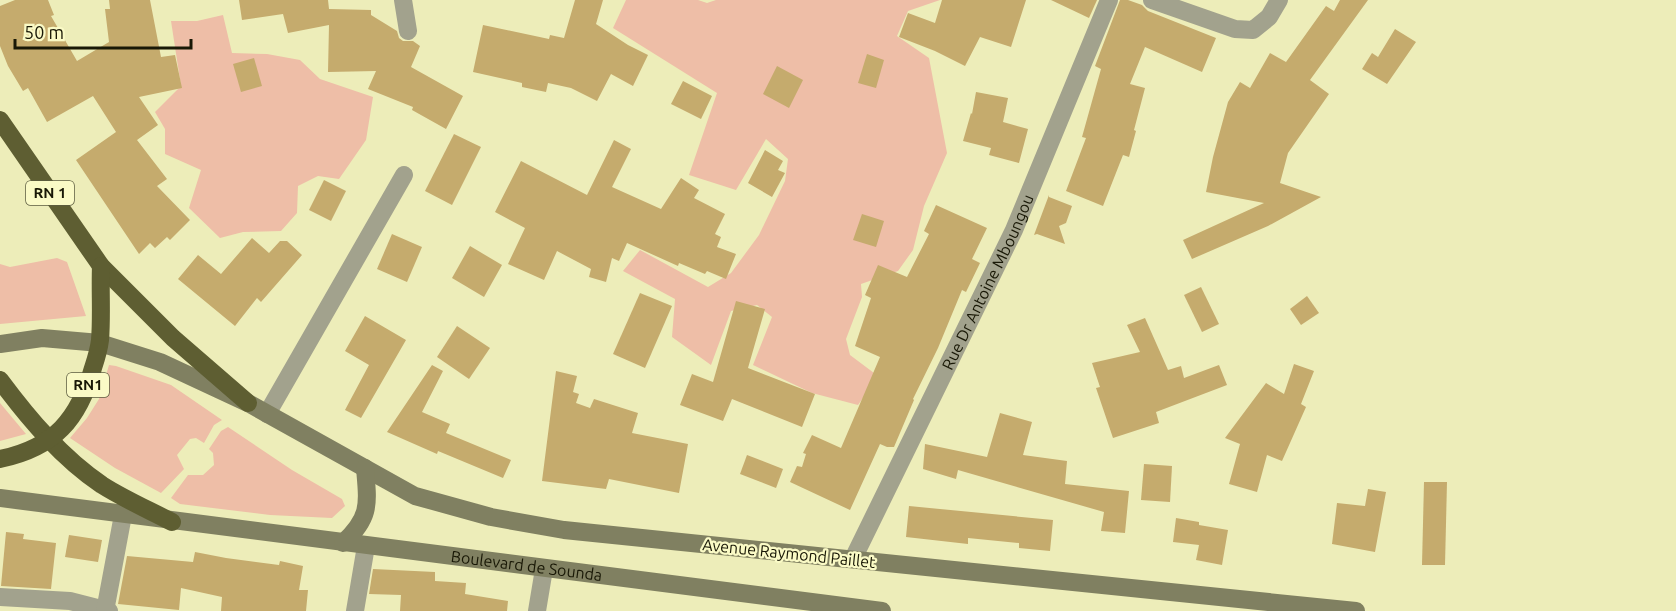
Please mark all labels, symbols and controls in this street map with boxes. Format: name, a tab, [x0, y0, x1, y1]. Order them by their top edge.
scale bar	[15, 12, 190, 50]
text: 50 m	[24, 22, 64, 42]
road number: RN 1	[26, 181, 74, 205]
street label: Rue Dr Antoine Mboungou	[938, 192, 1037, 373]
road number: RN1	[67, 373, 109, 397]
street label: Avenue Raymond Paillet	[702, 535, 877, 571]
street label: Boulevard de Sounda	[450, 547, 603, 584]

